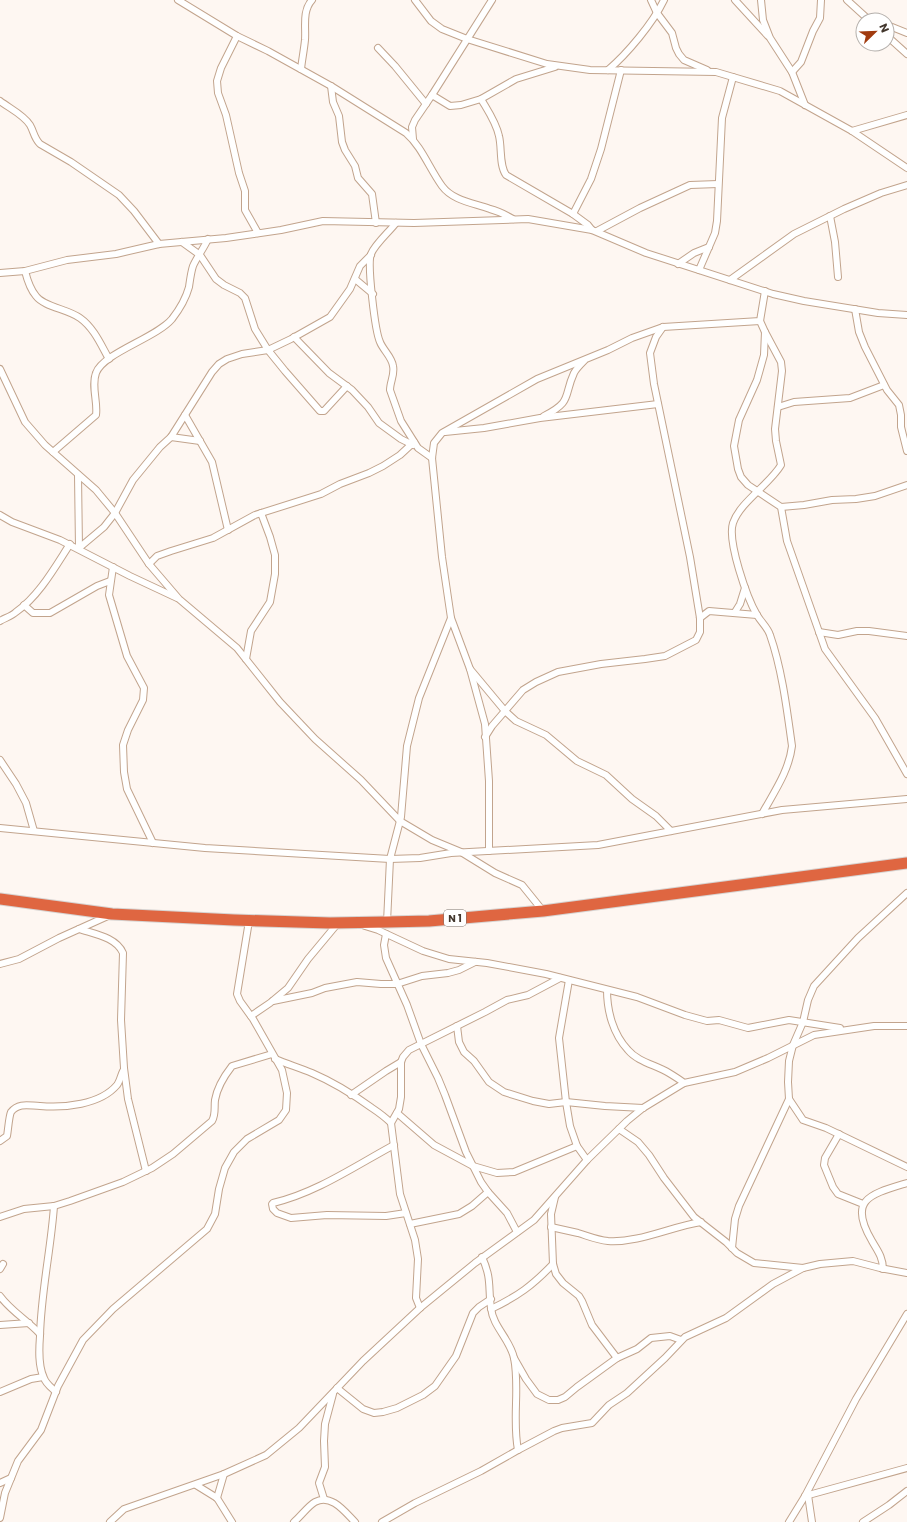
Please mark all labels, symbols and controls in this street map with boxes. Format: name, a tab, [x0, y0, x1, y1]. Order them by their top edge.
north arrow	[855, 12, 895, 52]
text: N	[875, 21, 893, 35]
road number: N 1	[444, 910, 466, 926]

